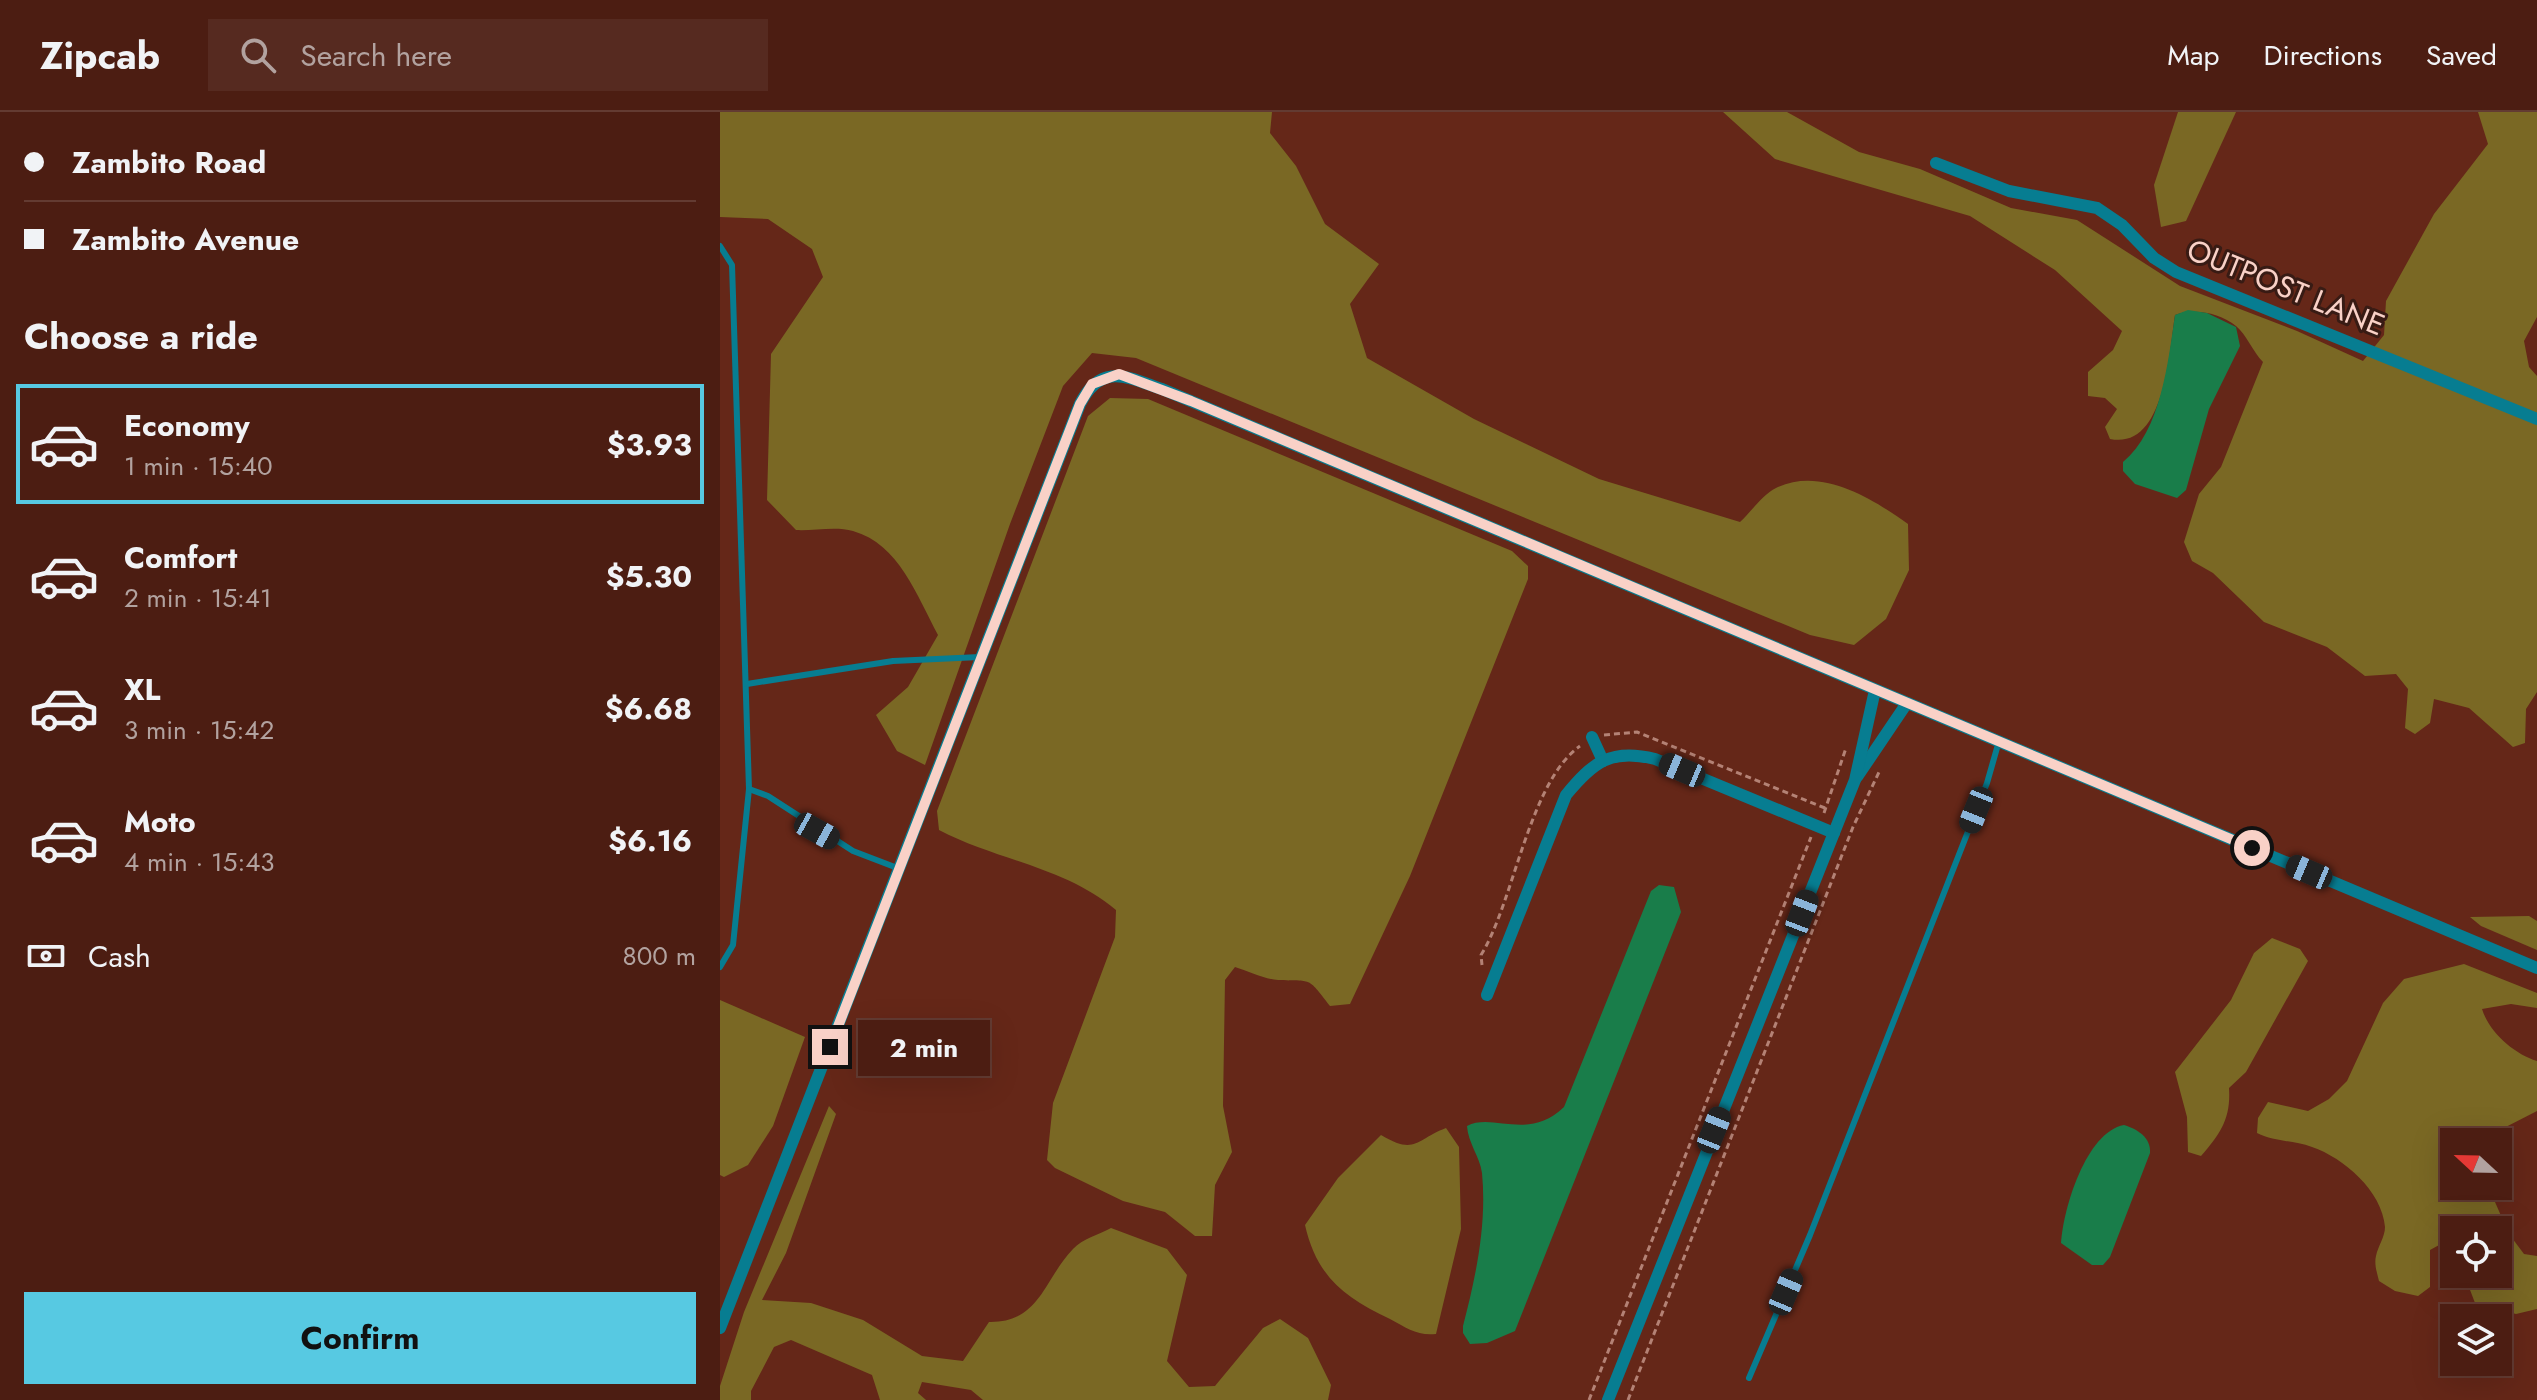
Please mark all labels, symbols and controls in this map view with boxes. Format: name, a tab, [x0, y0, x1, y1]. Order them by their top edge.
search box	[208, 19, 768, 91]
text: Zipcab	[40, 28, 160, 83]
icon: search	[236, 33, 280, 77]
text: Search here	[300, 34, 452, 77]
text: Map	[2167, 35, 2219, 76]
text: Directions	[2263, 35, 2382, 76]
text: Saved	[2426, 35, 2497, 76]
text: Zambito Road	[72, 141, 266, 184]
text: Zambito Avenue	[72, 218, 299, 261]
street label: OUTPOST LANE	[2181, 228, 2391, 346]
text: Choose a ride	[24, 310, 258, 362]
text: Economy	[124, 404, 250, 447]
icon: car	[28, 408, 100, 480]
text: $3.93	[607, 423, 692, 466]
text: 1 min · 15:40	[124, 447, 273, 485]
text: Comfort	[124, 536, 237, 579]
icon: car	[28, 540, 100, 612]
text: $5.30	[606, 555, 692, 598]
text: 2 min · 15:41	[124, 579, 272, 617]
text: XL	[124, 668, 160, 711]
icon: car	[28, 672, 100, 744]
text: $6.68	[605, 687, 692, 730]
text: 3 min · 15:42	[124, 711, 274, 749]
car	[1655, 750, 1709, 790]
car	[1956, 783, 1996, 837]
text: Moto	[124, 800, 196, 843]
icon: car	[28, 804, 100, 876]
car	[790, 809, 844, 853]
text: $6.16	[608, 819, 692, 862]
route start	[2234, 830, 2270, 866]
text: 4 min · 15:43	[124, 843, 275, 881]
car	[2282, 852, 2336, 892]
car	[1782, 886, 1822, 940]
icon: cash	[24, 934, 68, 978]
text: Cash	[88, 935, 151, 978]
text: 800 m	[623, 937, 696, 975]
callout: 2 min	[858, 1019, 990, 1075]
route end	[812, 1029, 848, 1065]
text: 2 min	[890, 1029, 958, 1067]
car	[1694, 1103, 1734, 1157]
north arrow	[2440, 1128, 2512, 1200]
map controls	[2440, 1128, 2512, 1376]
button: locate	[2440, 1216, 2512, 1288]
car	[1766, 1265, 1806, 1319]
button: Confirm	[24, 1292, 696, 1384]
button: layers	[2440, 1304, 2512, 1376]

